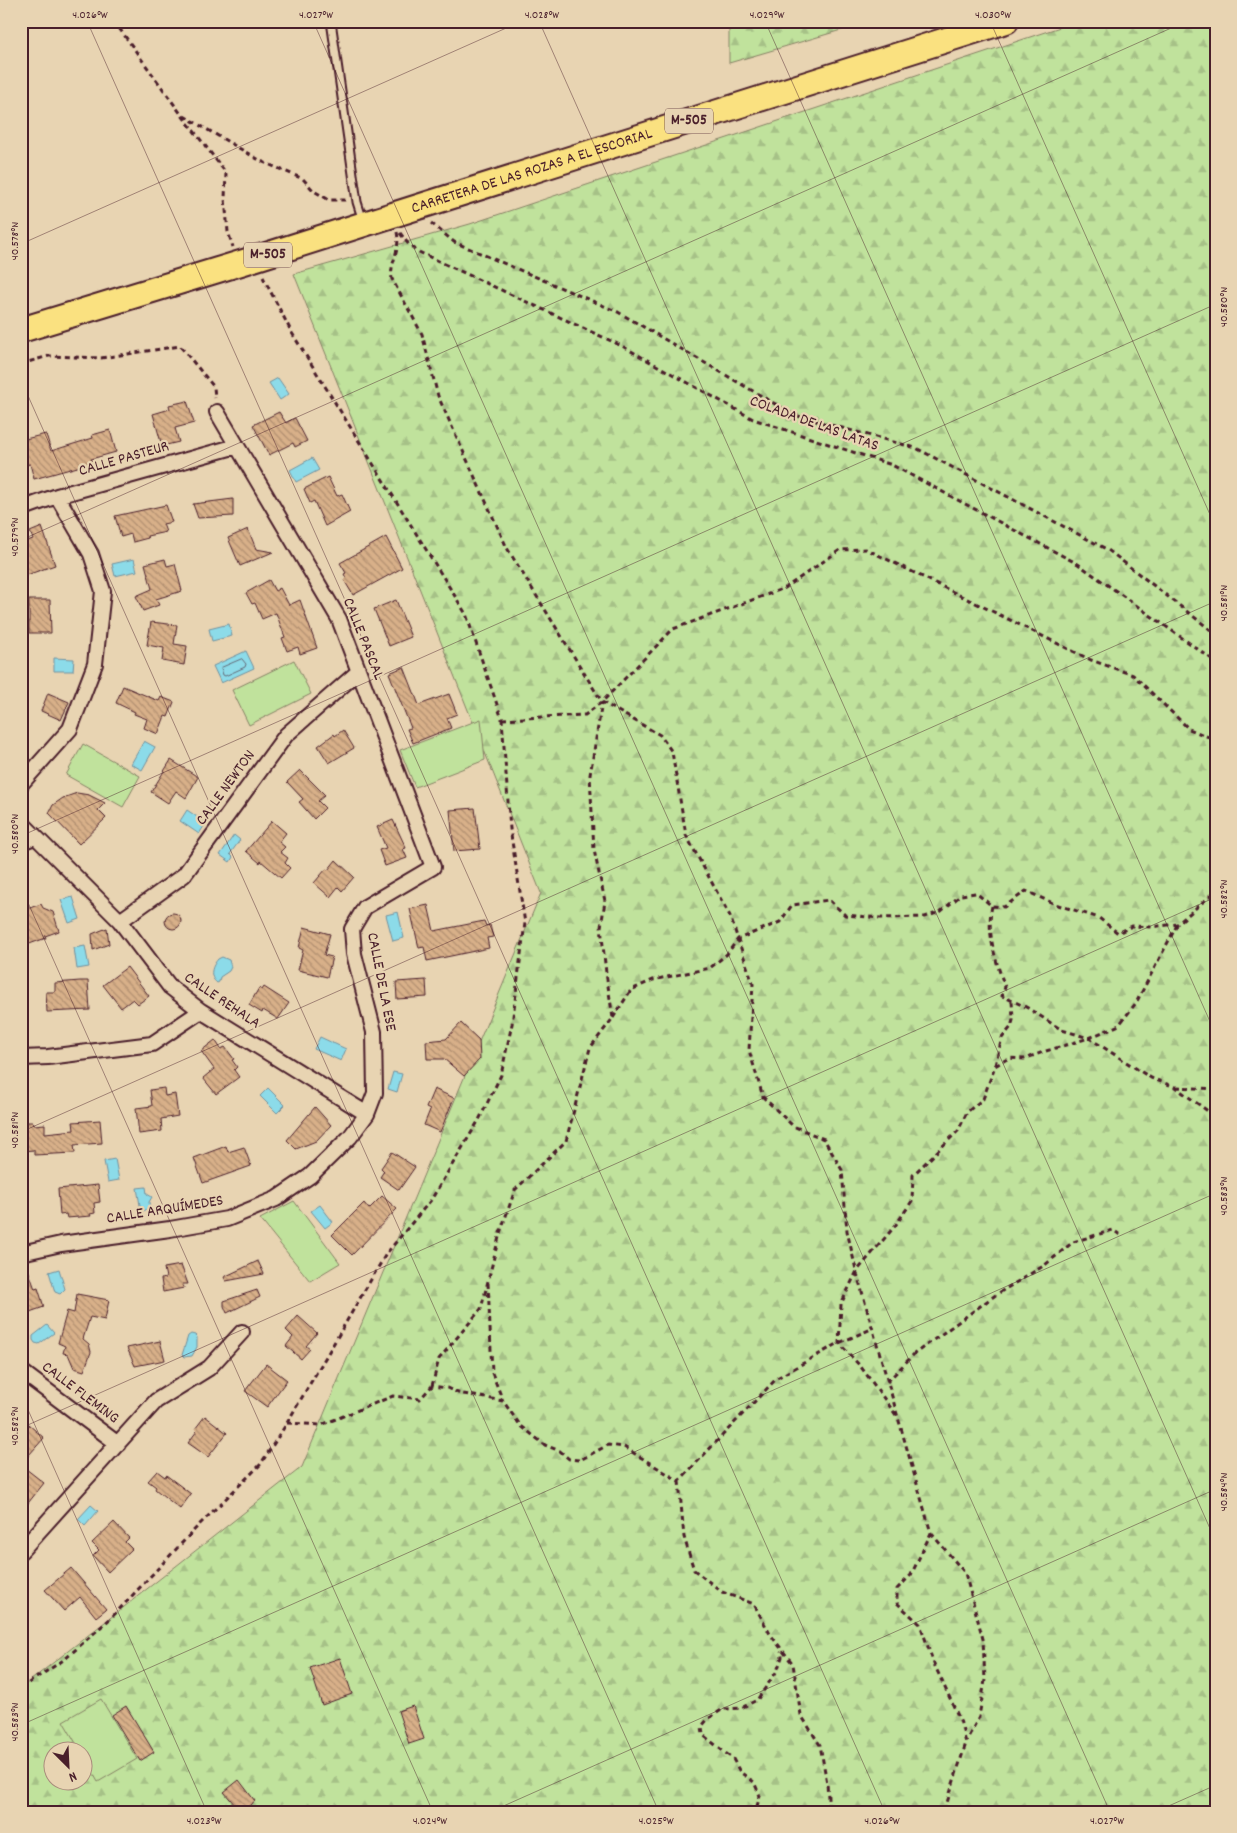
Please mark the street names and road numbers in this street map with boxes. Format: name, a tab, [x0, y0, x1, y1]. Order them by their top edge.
road number: M-505	[665, 108, 713, 134]
street label: CARRETERA DE LAS ROZAS A EL ESCORIAL	[408, 122, 656, 220]
road number: M-505	[244, 242, 292, 268]
street label: COLADA DE LAS LATAS	[746, 390, 882, 458]
street label: CALLE PASTEUR	[76, 435, 172, 483]
street label: CALLE PASCAL	[336, 594, 390, 684]
street label: CALLE NEWTON	[191, 745, 261, 831]
street label: CALLE DE LA ESE	[360, 931, 402, 1034]
street label: CALLE REHALA	[179, 967, 265, 1035]
street label: CALLE ARQUÍMEDES	[105, 1189, 225, 1231]
street label: CALLE FLEMING	[36, 1356, 124, 1430]

